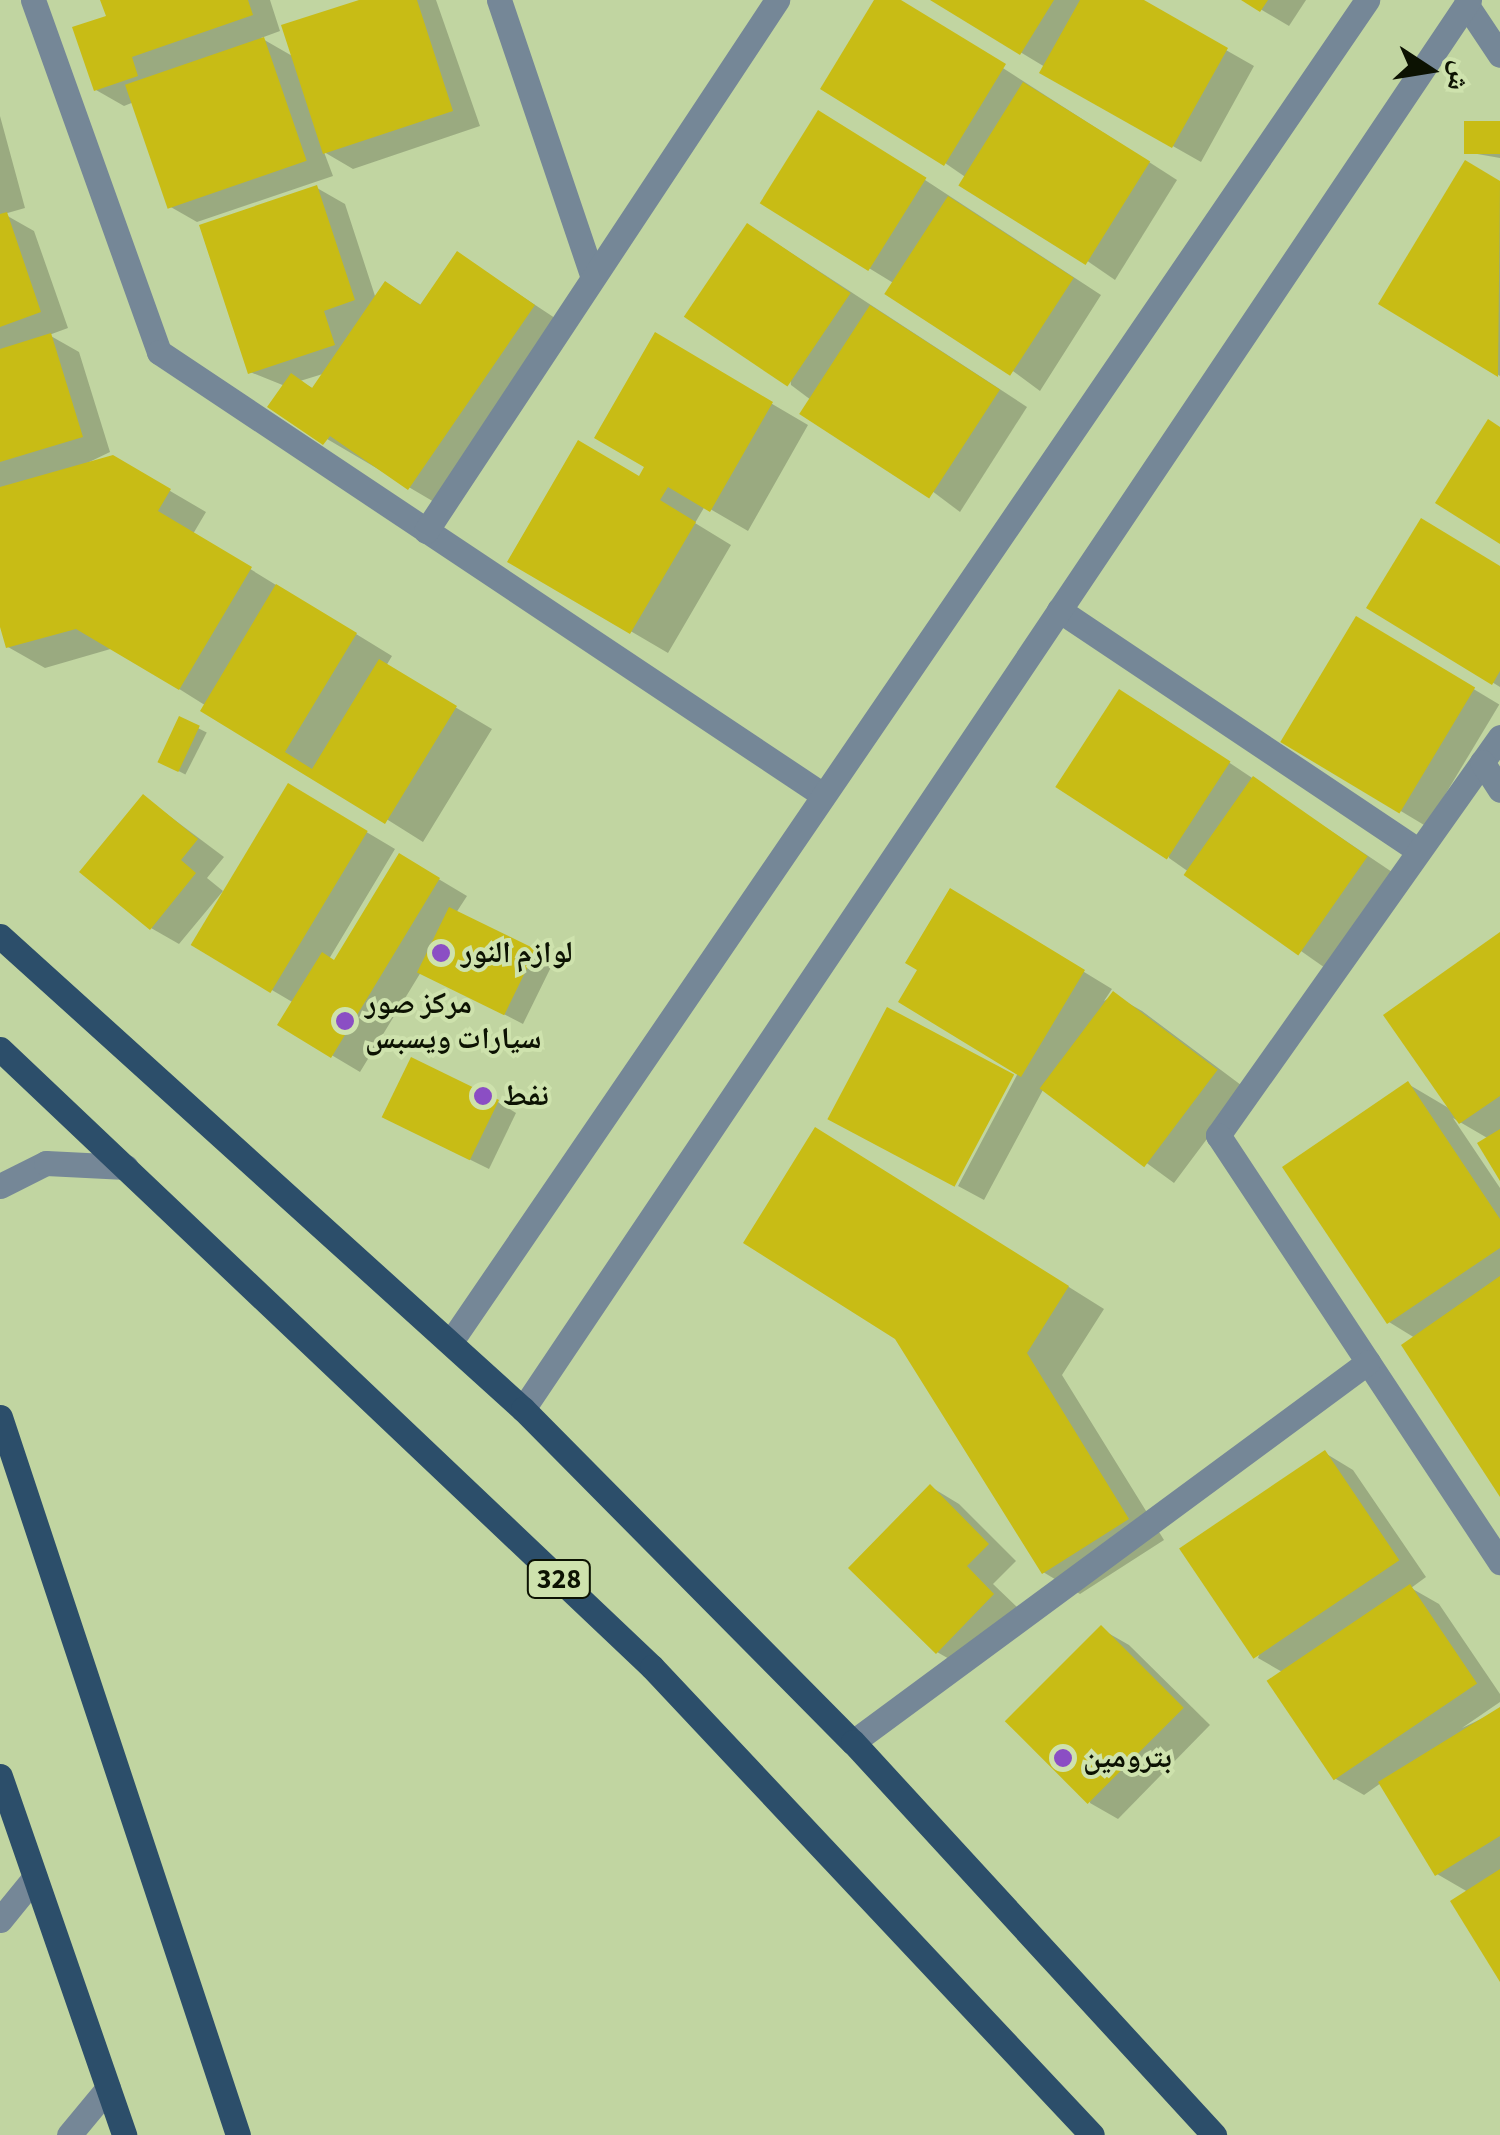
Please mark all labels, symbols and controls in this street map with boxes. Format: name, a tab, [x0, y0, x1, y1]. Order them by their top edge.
north arrow	[1380, 20, 1480, 120]
text: ش	[1437, 58, 1482, 95]
place label: لوازم النور	[461, 935, 573, 971]
marker: لوازم النور	[430, 942, 452, 964]
place label: مركز صور سيارات ويسبس	[365, 986, 541, 1056]
marker: مركز صور سيارات ويسبس	[334, 1010, 356, 1032]
place label: نفط	[503, 1078, 549, 1114]
marker: نفط	[472, 1085, 494, 1107]
road number: 328	[526, 1556, 592, 1602]
place label: بترومين	[1083, 1740, 1172, 1776]
marker: بترومين	[1052, 1747, 1074, 1769]

